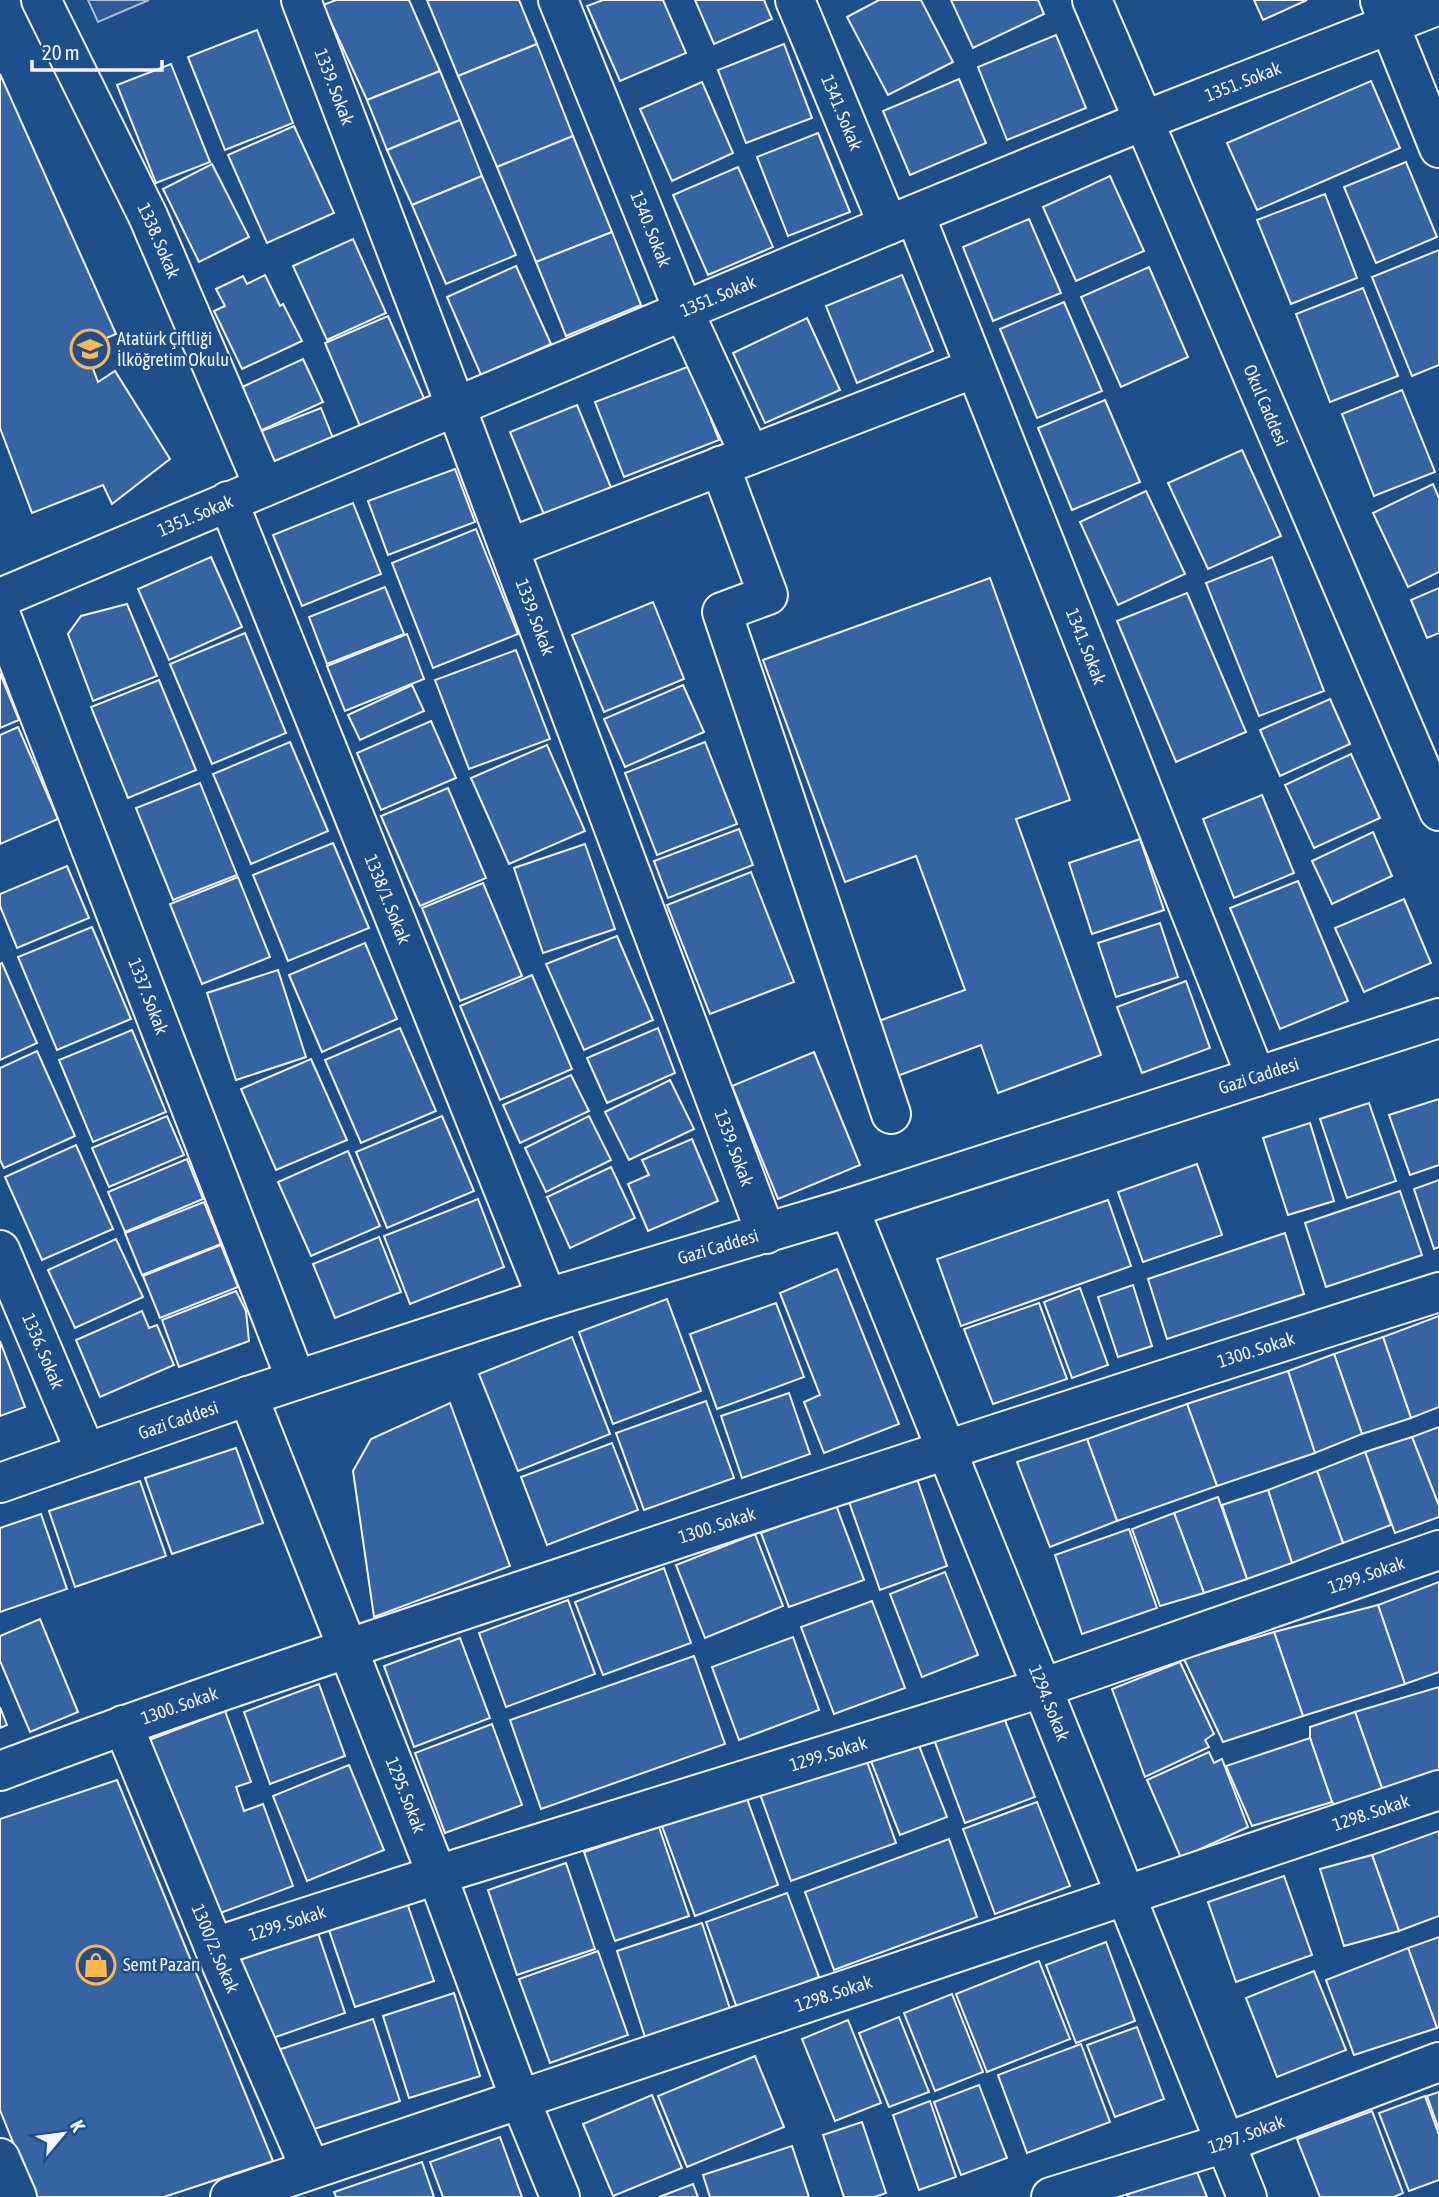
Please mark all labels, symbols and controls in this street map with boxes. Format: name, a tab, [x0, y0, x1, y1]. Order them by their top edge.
scale bar	[32, 28, 161, 72]
text: 20 m	[42, 40, 80, 64]
street label: 1339. Sokak	[311, 46, 359, 128]
street label: 1351. Sokak	[1202, 57, 1284, 106]
street label: 1341. Sokak	[817, 72, 867, 154]
street label: 1340. Sokak	[626, 188, 676, 270]
street label: 1338. Sokak	[133, 200, 184, 281]
street label: 1351. Sokak	[677, 271, 759, 321]
school or university icon: Atatürk Çiftliği İlköğretim Okulu	[69, 328, 111, 370]
place label: Atatürk Çiftliği İlköğretim Okulu	[117, 328, 229, 370]
street label: Okul Caddesi	[1239, 361, 1293, 449]
street label: 1351. Sokak	[154, 490, 236, 541]
street label: 1339. Sokak	[511, 576, 559, 658]
street label: 1341. Sokak	[1062, 605, 1111, 687]
street label: 1338/1. Sokak	[361, 851, 415, 947]
street label: 1337. Sokak	[124, 955, 173, 1037]
street label: Gazi Caddesi	[1216, 1053, 1301, 1098]
street label: 1339. Sokak	[710, 1107, 758, 1189]
street label: Gazi Caddesi	[675, 1225, 761, 1268]
street label: 1336. Sokak	[18, 1310, 69, 1392]
street label: 1300. Sokak	[1215, 1327, 1297, 1372]
street label: Gazi Caddesi	[135, 1396, 221, 1444]
street label: 1300. Sokak	[676, 1503, 758, 1548]
street label: 1299. Sokak	[1325, 1552, 1407, 1598]
street label: 1294. Sokak	[1025, 1662, 1074, 1744]
street label: 1300. Sokak	[138, 1682, 221, 1729]
street label: 1299. Sokak	[787, 1732, 870, 1775]
street label: 1295. Sokak	[382, 1754, 430, 1836]
street label: 1298. Sokak	[1330, 1790, 1412, 1835]
street label: 1300/2. Sokak	[188, 1901, 244, 1996]
street label: 1299. Sokak	[246, 1901, 328, 1945]
shop icon: Semt Pazarı	[75, 1944, 117, 1986]
place label: Semt Pazarı	[123, 1954, 200, 1975]
street label: 1298. Sokak	[792, 1971, 875, 2016]
north arrow	[28, 2099, 98, 2169]
street label: 1297. Sokak	[1205, 2110, 1287, 2158]
text: K	[66, 2116, 90, 2136]

